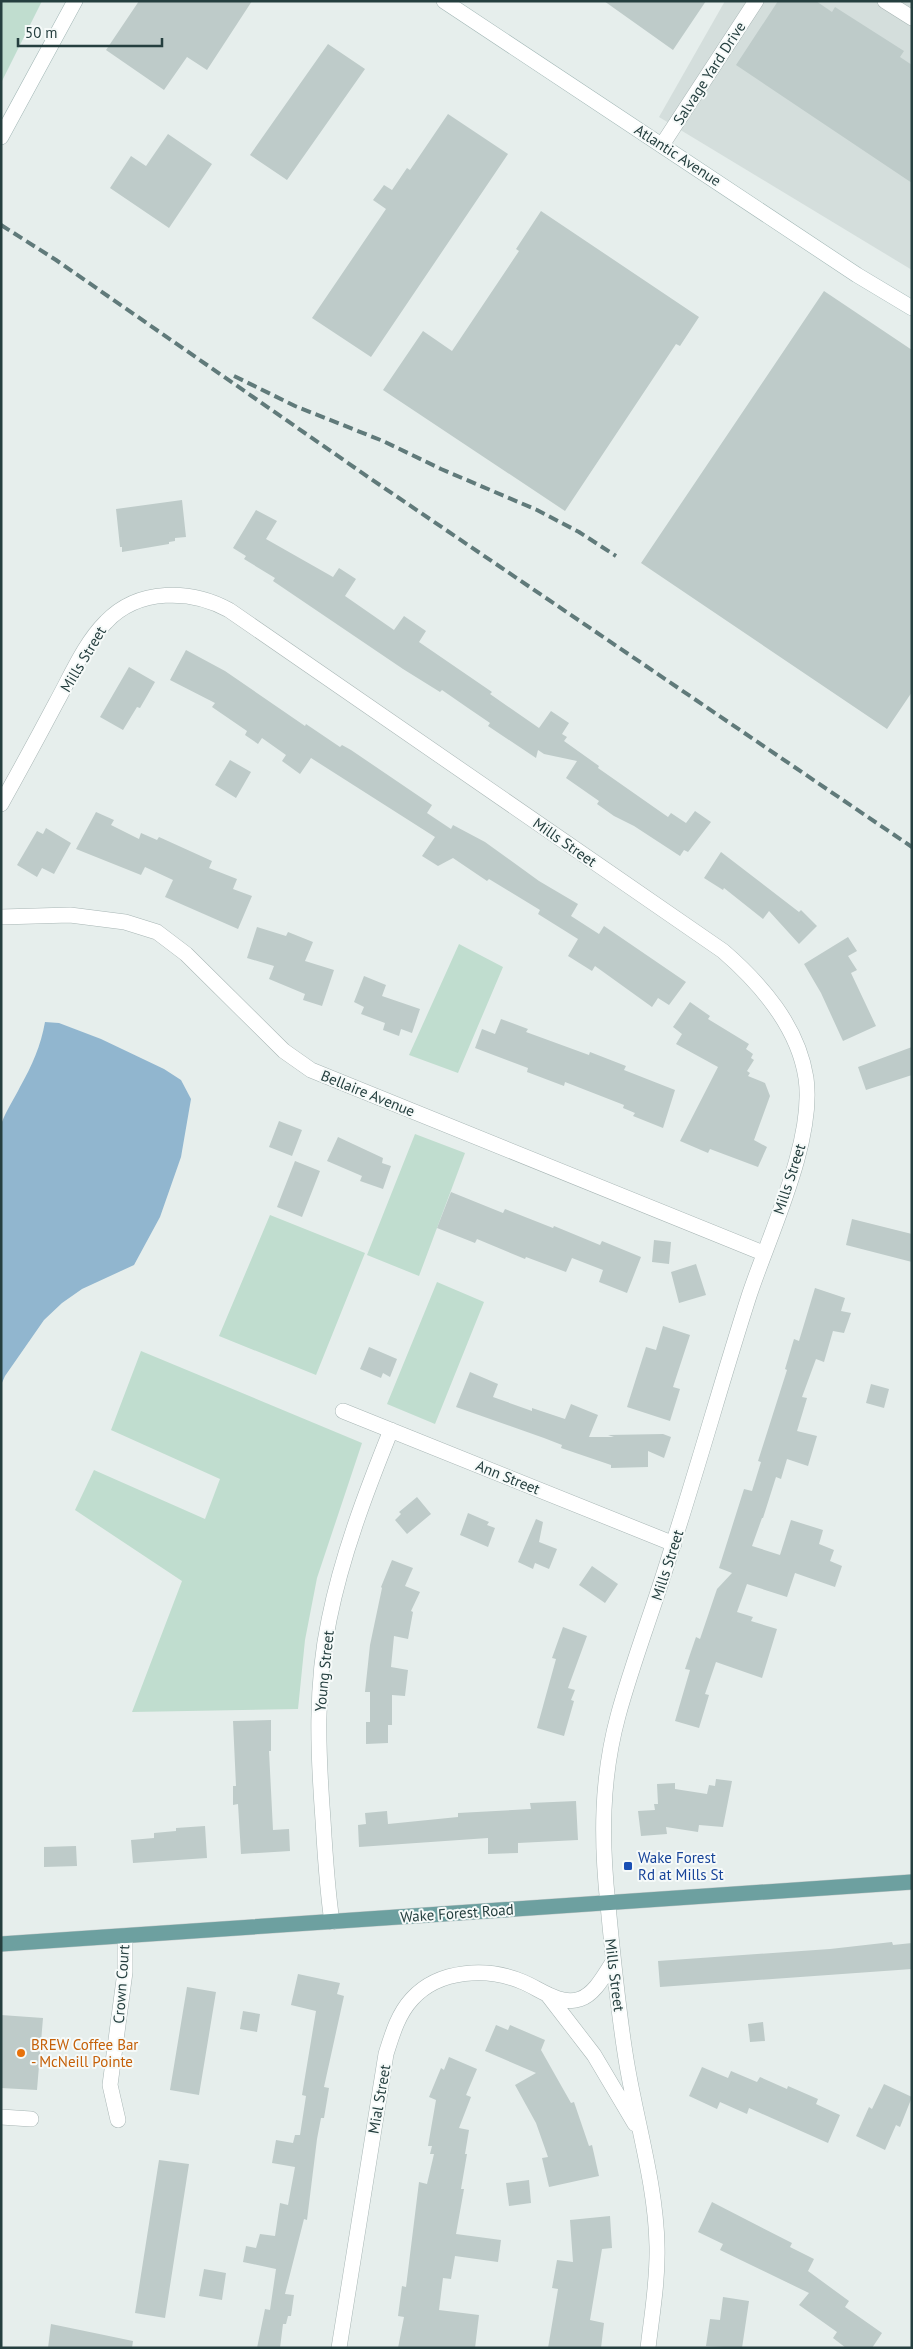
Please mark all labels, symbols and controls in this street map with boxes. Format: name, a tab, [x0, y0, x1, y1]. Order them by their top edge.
scale bar	[18, 15, 161, 47]
street label: Salvage Yard Drive	[669, 18, 749, 128]
text: 50 m	[25, 23, 58, 42]
street label: Atlantic Avenue	[631, 120, 725, 190]
street label: Mills Street	[56, 623, 110, 695]
street label: Mills Street	[530, 813, 600, 871]
street label: Bellaire Avenue	[318, 1066, 418, 1120]
street label: Mills Street	[769, 1141, 809, 1217]
street label: Ann Street	[473, 1456, 543, 1498]
street label: Mills Street	[647, 1527, 687, 1603]
street label: Young Street	[310, 1629, 338, 1713]
place label: Wake Forest Rd at Mills St	[638, 1848, 724, 1884]
marker: Wake Forest Rd at Mills St	[622, 1860, 634, 1872]
street label: Wake Forest Road	[400, 1900, 514, 1926]
street label: Mills Street	[601, 1937, 629, 2013]
street label: Crown Court	[109, 1944, 133, 2024]
place label: BREW Coffee Bar - McNeill Pointe	[31, 2035, 138, 2071]
marker: BREW Coffee Bar - McNeill Pointe	[15, 2047, 27, 2059]
street label: Mial Street	[364, 2063, 394, 2135]

